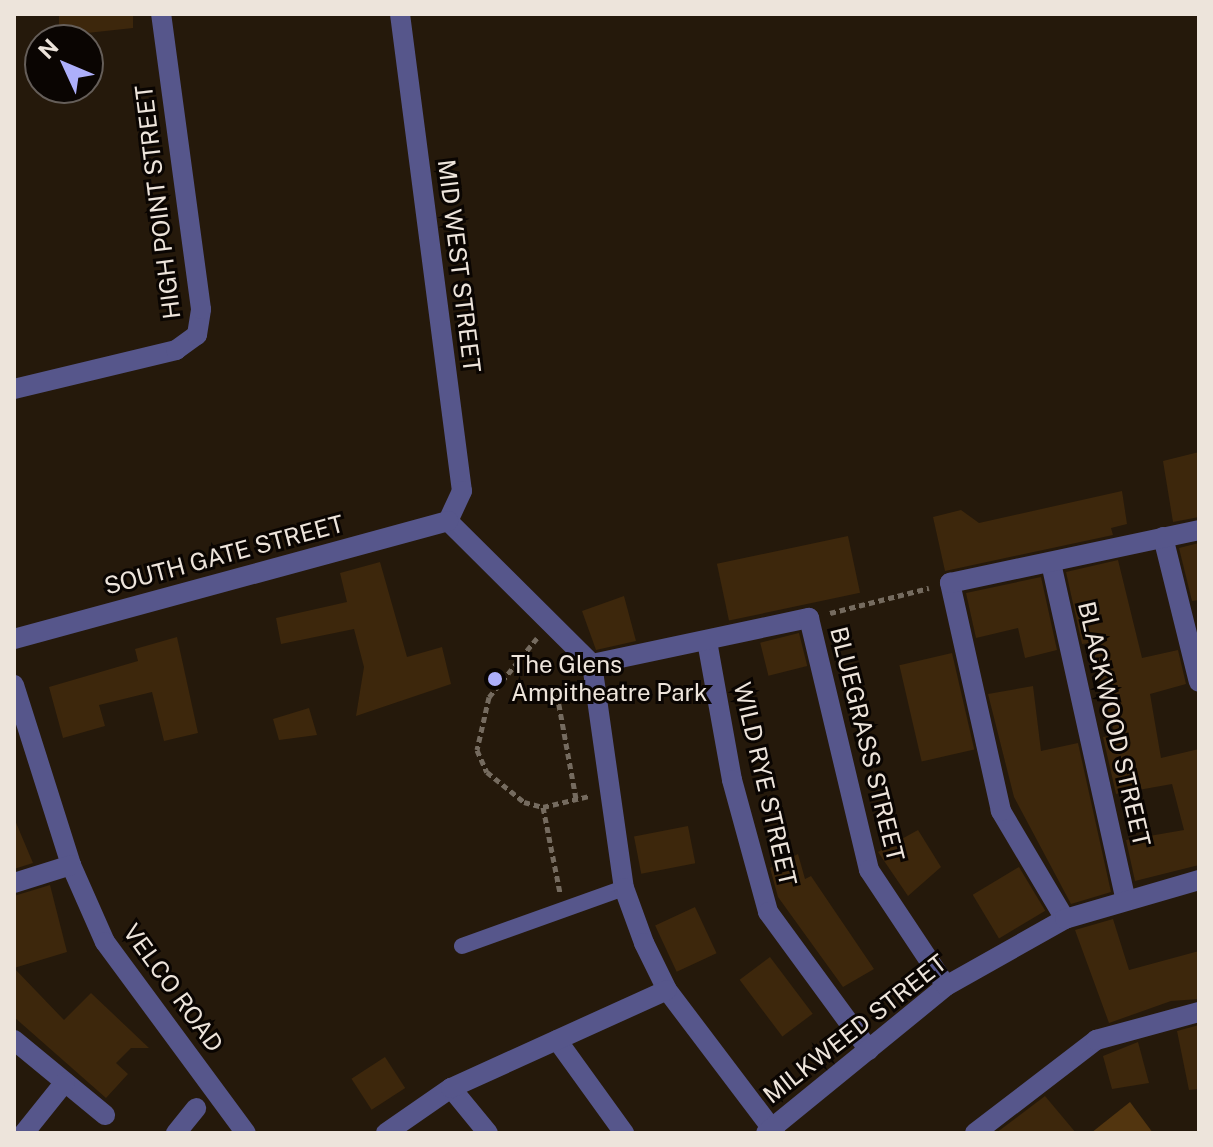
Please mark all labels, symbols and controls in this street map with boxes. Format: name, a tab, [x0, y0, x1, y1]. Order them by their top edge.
north arrow	[24, 24, 104, 104]
text: N	[33, 33, 64, 64]
street label: HIGH POINT STREET	[129, 83, 187, 321]
street label: MID WEST STREET	[432, 158, 486, 374]
street label: SOUTH GATE STREET	[101, 509, 347, 601]
street label: BLACKWOOD STREET	[1072, 599, 1156, 849]
street label: BLUEGRASS STREET	[824, 624, 910, 864]
place label: The Glens Ampitheatre Park	[511, 651, 708, 707]
marker: The Glens Ampitheatre Park	[486, 670, 504, 688]
street label: WILD RYE STREET	[728, 679, 802, 889]
street label: VELCO ROAD	[117, 918, 229, 1058]
street label: MILKWEED STREET	[758, 948, 952, 1110]

